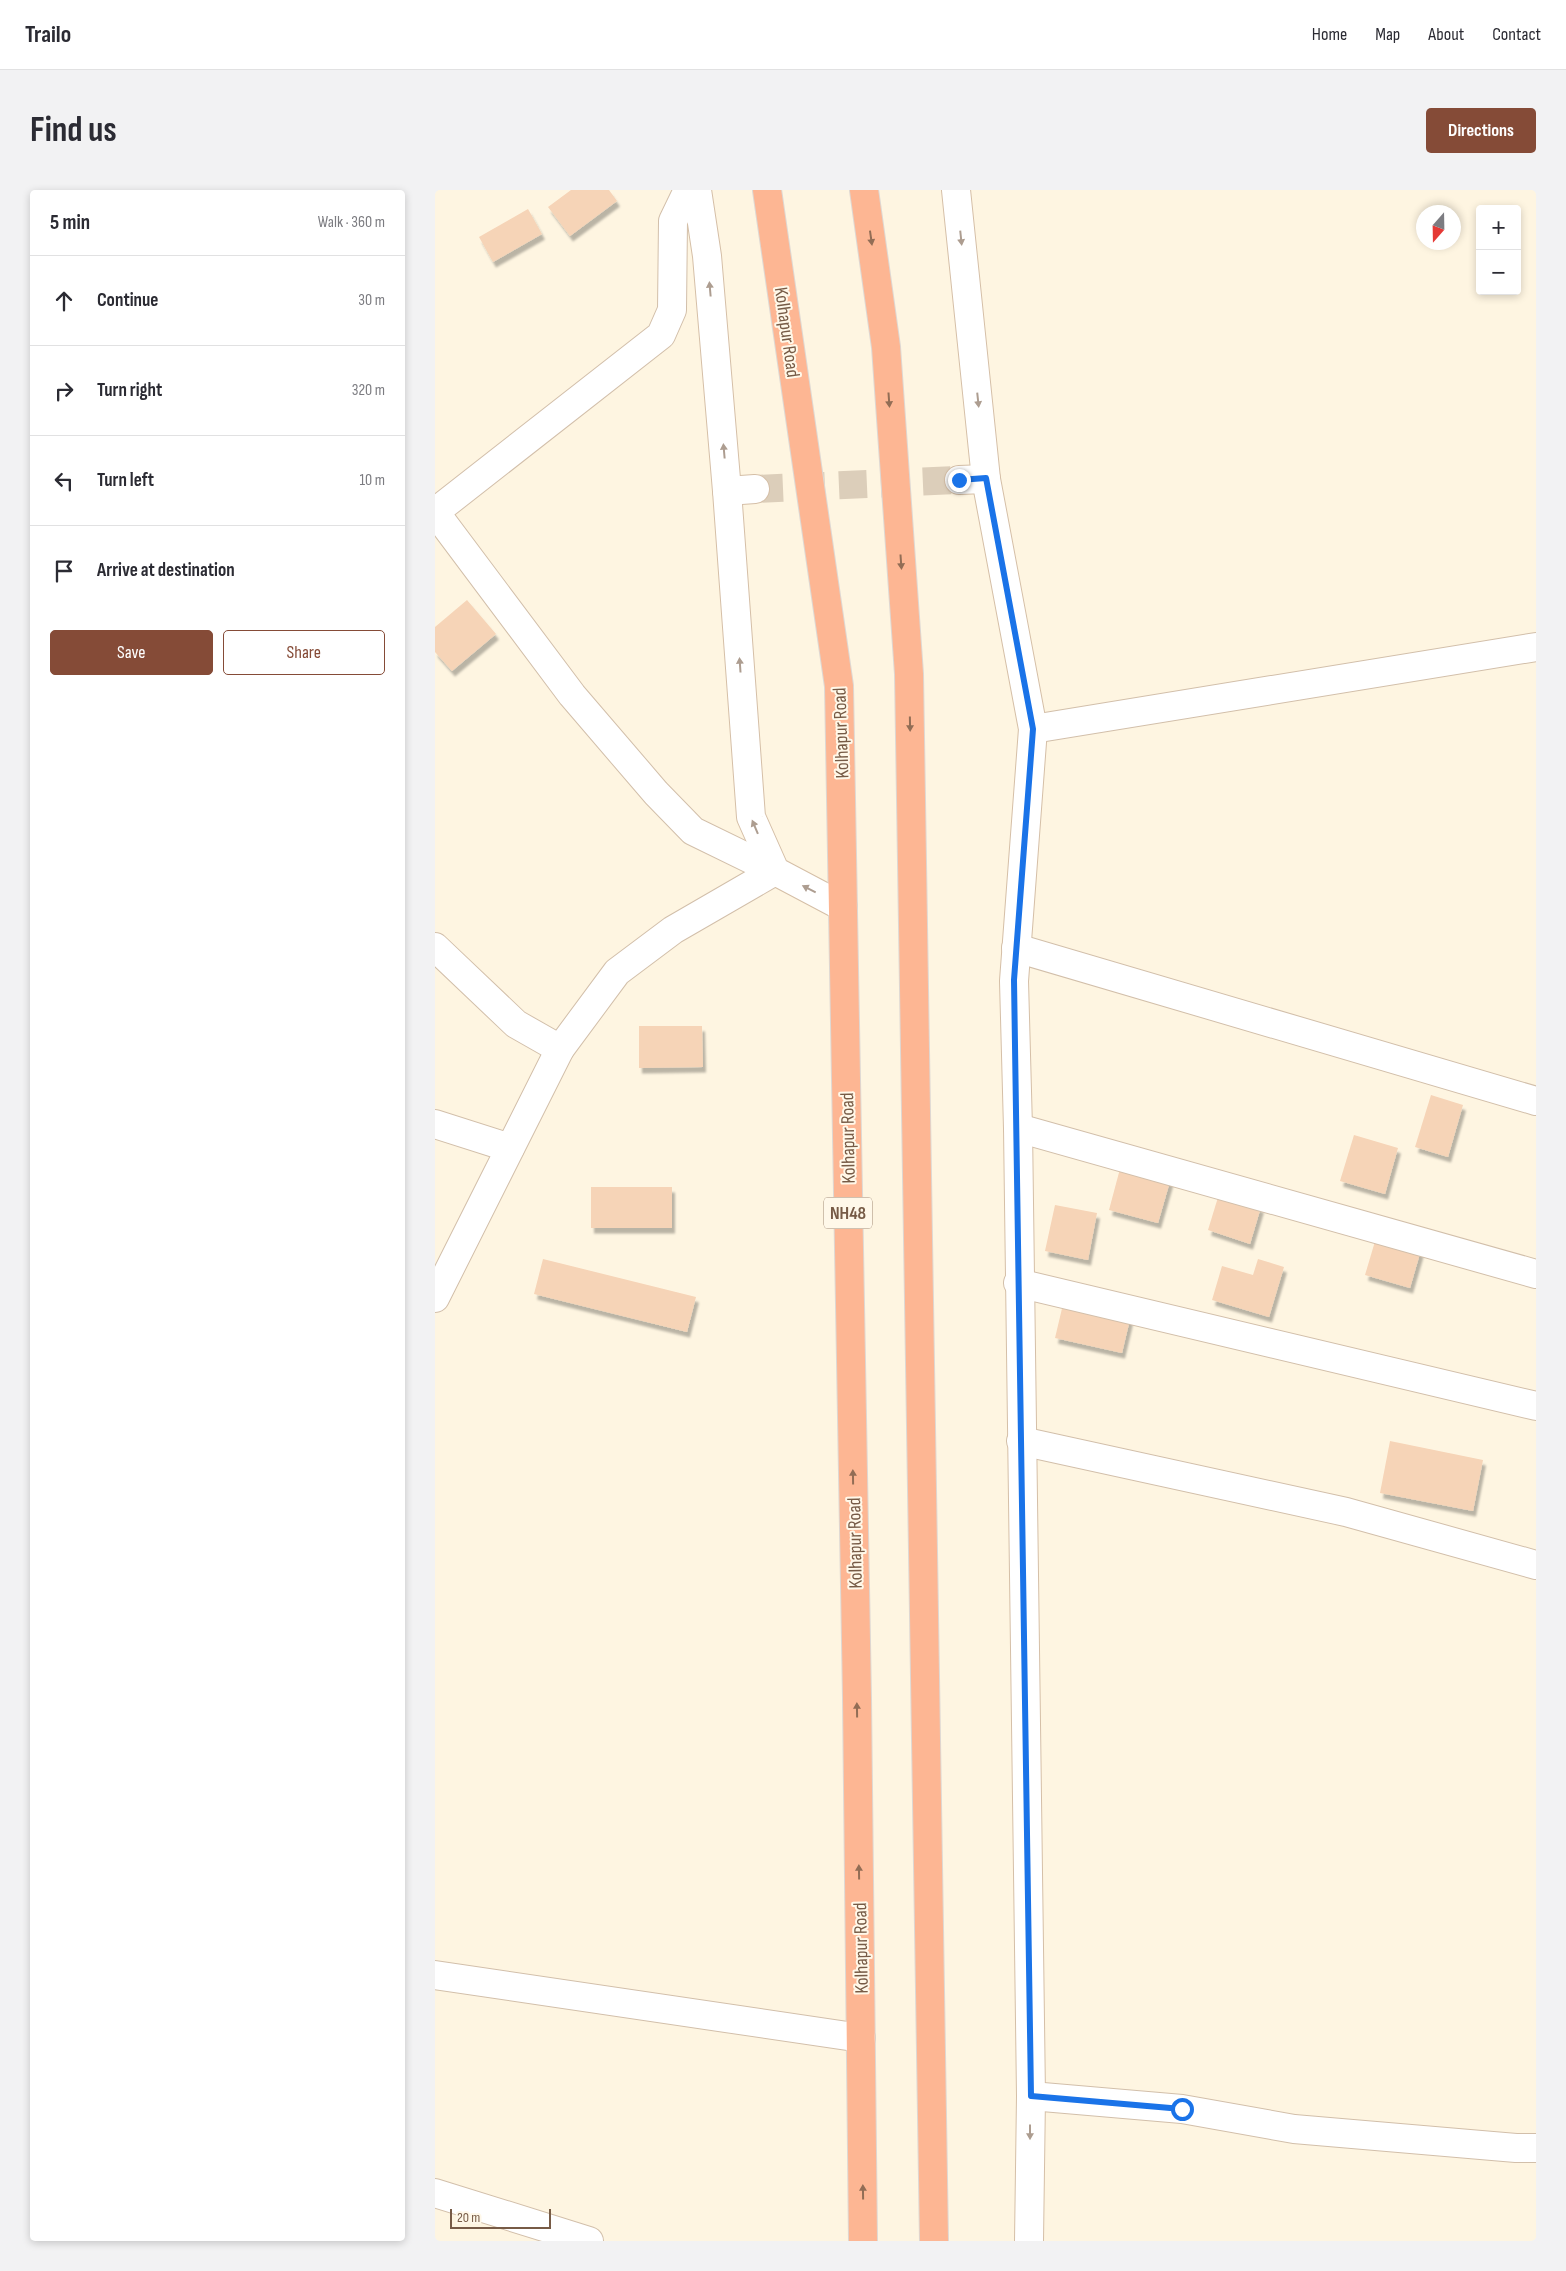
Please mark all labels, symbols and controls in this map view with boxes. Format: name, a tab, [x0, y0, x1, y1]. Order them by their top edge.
text: Trailo	[25, 20, 71, 49]
text: Home	[1312, 24, 1347, 45]
text: Map	[1375, 24, 1400, 45]
text: About	[1428, 24, 1464, 45]
text: Contact	[1492, 24, 1541, 45]
button: Directions	[1426, 108, 1536, 153]
text: Find us	[30, 109, 117, 152]
north arrow	[1416, 205, 1461, 250]
map controls	[1476, 205, 1521, 295]
button: +	[1476, 205, 1521, 250]
text: 5 min	[50, 210, 90, 235]
text: Walk · 360 m	[318, 213, 385, 232]
one-way arrow	[867, 231, 875, 247]
one-way arrow	[957, 231, 965, 247]
button: −	[1476, 250, 1521, 295]
one-way arrow	[706, 281, 714, 297]
street label: Kolhapur Road	[769, 286, 804, 379]
icon: ahead	[50, 287, 78, 315]
text: Continue	[97, 289, 158, 312]
text: 30 m	[358, 291, 385, 310]
icon: right	[50, 377, 78, 405]
text: Turn right	[97, 379, 162, 402]
text: 320 m	[352, 381, 385, 400]
one-way arrow	[886, 392, 894, 408]
one-way arrow	[974, 392, 982, 408]
one-way arrow	[720, 443, 728, 459]
icon: left	[50, 467, 78, 495]
text: Turn left	[97, 469, 154, 492]
route end	[948, 469, 971, 492]
text: 10 m	[359, 471, 385, 490]
one-way arrow	[897, 554, 905, 570]
icon: arrive	[50, 557, 78, 585]
text: Arrive at destination	[97, 559, 235, 582]
button: Save	[50, 630, 213, 675]
button: Share	[223, 630, 385, 675]
one-way arrow	[736, 657, 744, 673]
street label: Kolhapur Road	[828, 687, 855, 779]
one-way arrow	[906, 716, 914, 732]
one-way arrow	[751, 820, 759, 834]
one-way arrow	[802, 885, 816, 893]
street label: Kolhapur Road	[836, 1092, 861, 1184]
road number: NH48	[824, 1198, 872, 1228]
one-way arrow	[849, 1469, 857, 1485]
street label: Kolhapur Road	[843, 1497, 868, 1589]
one-way arrow	[853, 1702, 861, 1718]
one-way arrow	[855, 1864, 863, 1880]
street label: Kolhapur Road	[849, 1902, 874, 1994]
route start	[1171, 2098, 1194, 2121]
one-way arrow	[1026, 2124, 1034, 2140]
one-way arrow	[859, 2184, 867, 2200]
scale bar	[450, 2206, 551, 2229]
text: 20 m	[457, 2209, 480, 2226]

